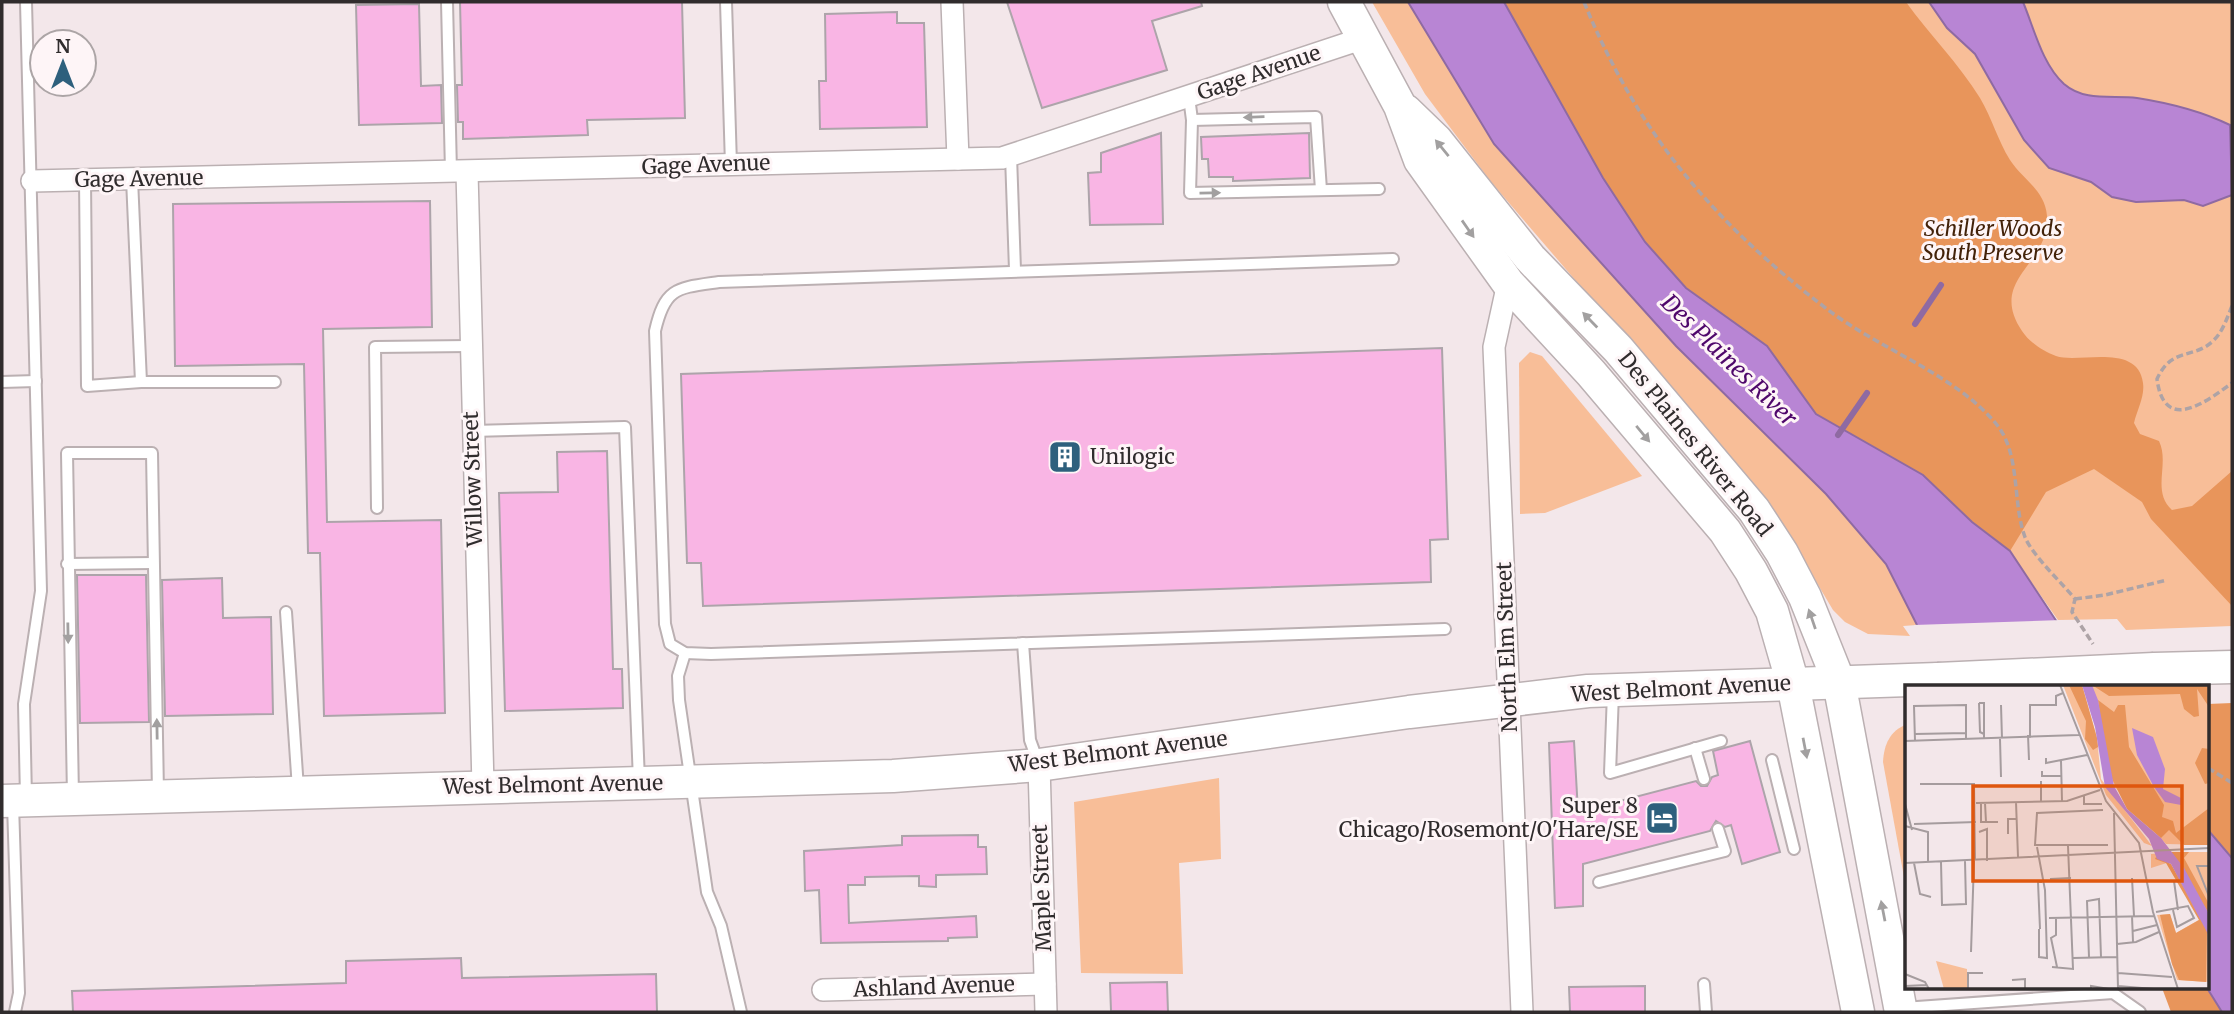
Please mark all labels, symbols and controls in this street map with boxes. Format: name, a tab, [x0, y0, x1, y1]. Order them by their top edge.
north arrow	[28, 28, 98, 98]
text: N	[55, 34, 71, 58]
street label: Gage Avenue	[1194, 39, 1324, 106]
one-way arrow	[1243, 112, 1265, 123]
one-way arrow	[1435, 140, 1450, 157]
street label: Gage Avenue	[641, 149, 771, 180]
street label: Gage Avenue	[74, 164, 204, 193]
one-way arrow	[1199, 187, 1221, 198]
park label: Schiller Woods South Preserve	[1922, 215, 2064, 266]
one-way arrow	[1461, 220, 1475, 238]
water label: Des Plaines River	[1655, 287, 1804, 432]
one-way arrow	[1582, 312, 1599, 329]
street label: Des Plaines River Road	[1612, 346, 1778, 542]
street label: Willow Street	[457, 411, 488, 548]
one-way arrow	[1635, 425, 1650, 442]
building icon: Unilogic	[1046, 438, 1084, 476]
place label: Unilogic	[1090, 443, 1175, 470]
street label: North Elm Street	[1490, 561, 1523, 733]
one-way arrow	[1806, 608, 1817, 629]
one-way arrow	[62, 622, 74, 644]
street label: West Belmont Avenue	[1569, 669, 1792, 708]
inset map	[1905, 685, 2210, 990]
one-way arrow	[151, 717, 163, 739]
street label: West Belmont Avenue	[1006, 725, 1229, 778]
one-way arrow	[1800, 737, 1811, 759]
street label: West Belmont Avenue	[442, 769, 663, 800]
place label: Super 8 Chicago/Rosemont/O'Hare/SE	[1339, 792, 1639, 843]
hotel icon: Super 8 Chicago/Rosemont/O'Hare/SE	[1643, 799, 1681, 837]
street label: Maple Street	[1026, 824, 1057, 952]
one-way arrow	[1877, 900, 1888, 922]
street label: Ashland Avenue	[852, 970, 1015, 1003]

